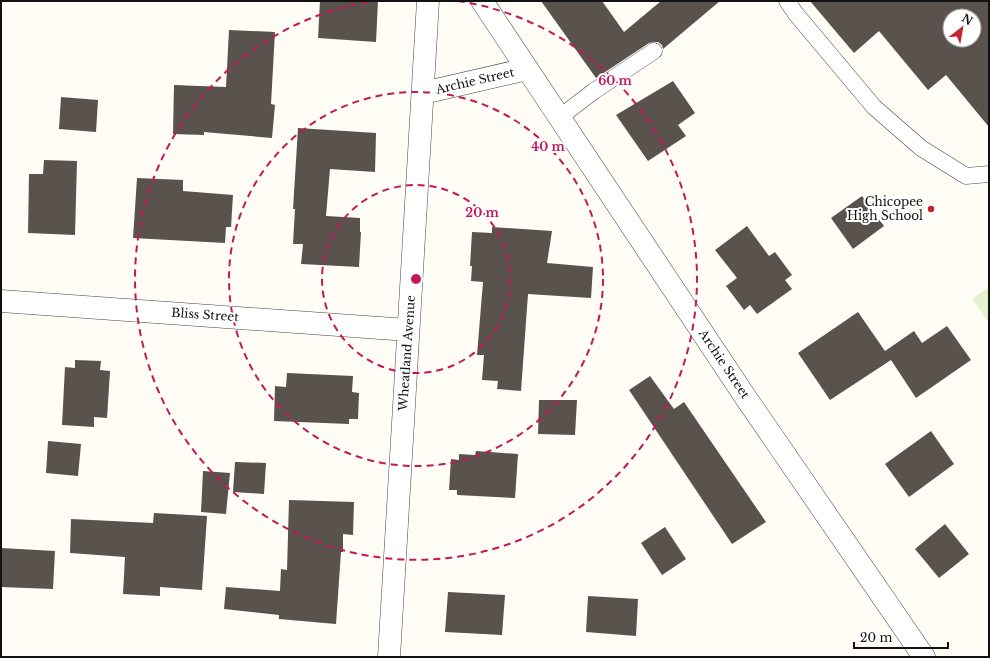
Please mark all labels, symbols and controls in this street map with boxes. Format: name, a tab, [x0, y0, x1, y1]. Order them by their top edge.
north arrow	[942, 8, 982, 48]
text: N	[959, 11, 976, 28]
street label: Archie Street	[433, 64, 516, 97]
text: 60 m	[598, 73, 633, 88]
text: 40 m	[531, 139, 565, 154]
place label: Chicopee High School	[847, 194, 923, 223]
marker: Chicopee High School	[926, 204, 936, 214]
text: 20 m	[465, 205, 499, 220]
centre of rings	[409, 272, 423, 286]
street label: Wheatland Avenue	[395, 294, 418, 412]
street label: Bliss Street	[171, 305, 240, 324]
street label: Archie Street	[695, 326, 753, 401]
scale bar	[854, 624, 948, 650]
text: 20 m	[860, 630, 892, 645]

